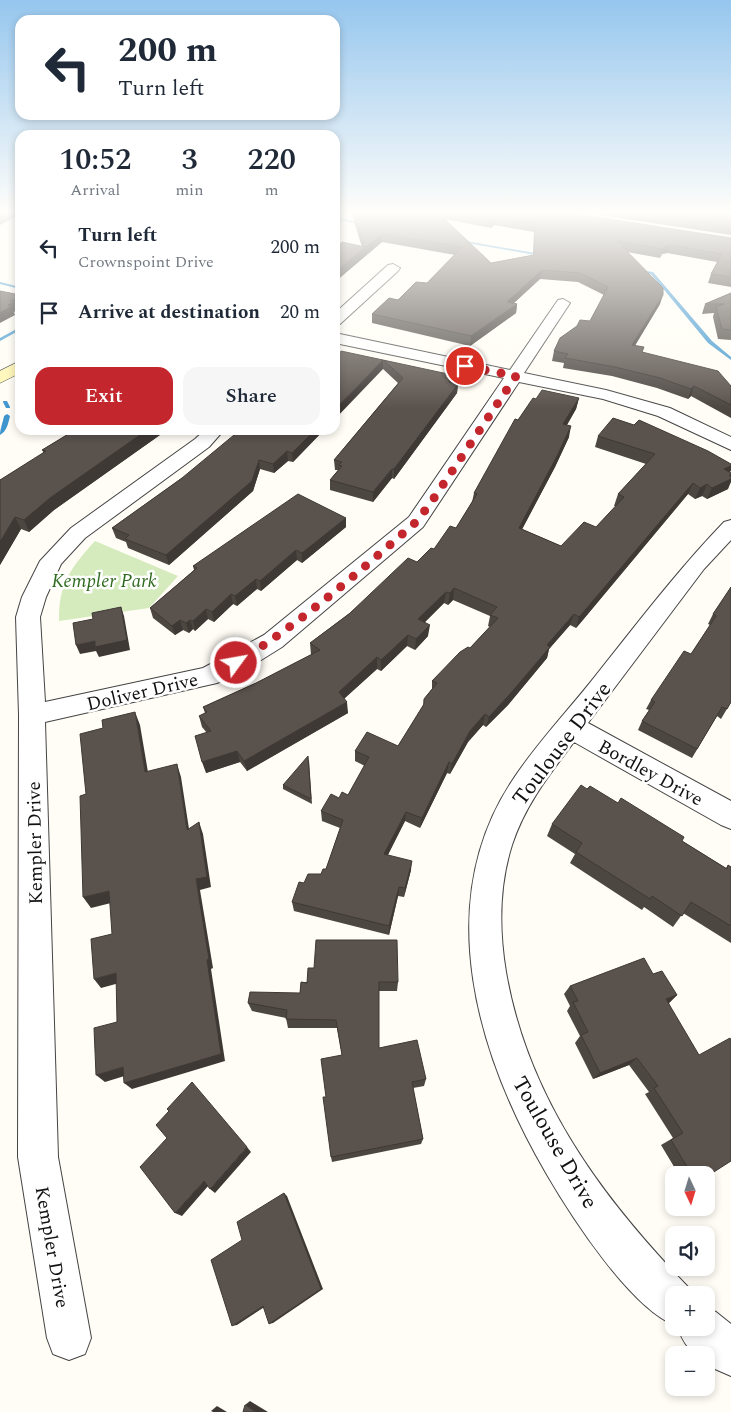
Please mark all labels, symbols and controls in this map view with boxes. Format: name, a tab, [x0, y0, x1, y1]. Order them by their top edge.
text: 200 m	[118, 24, 217, 77]
icon: left	[35, 35, 100, 100]
text: Turn left	[118, 72, 204, 105]
text: 10:52	[59, 137, 131, 183]
text: 3	[181, 137, 197, 183]
text: 220	[248, 137, 296, 183]
text: Arrival	[70, 178, 120, 202]
text: min	[175, 178, 203, 202]
text: m	[265, 178, 279, 202]
text: Turn left	[78, 221, 157, 250]
text: 200 m	[270, 233, 320, 262]
icon: left	[35, 234, 63, 262]
text: Crownspoint Drive	[78, 250, 214, 274]
text: Arrive at destination	[78, 298, 260, 327]
text: 20 m	[280, 298, 320, 327]
icon: arrive	[35, 299, 63, 327]
pin	[444, 345, 486, 387]
icon: arrive	[451, 352, 479, 380]
button: Exit	[35, 367, 173, 425]
button: Share	[183, 367, 320, 425]
park label: Kempler Park	[51, 567, 157, 596]
position arrow	[209, 636, 261, 688]
street label: Doliver Drive	[84, 666, 201, 719]
street label: Toulouse Drive	[504, 675, 620, 813]
street label: Bordley Drive	[592, 732, 708, 814]
street label: Kempler Drive	[20, 781, 51, 905]
street label: Toulouse Drive	[503, 1070, 606, 1215]
north arrow	[665, 1166, 715, 1216]
map controls	[665, 1166, 715, 1396]
street label: Kempler Drive	[27, 1184, 76, 1310]
button: sound	[665, 1226, 715, 1276]
button: +	[665, 1286, 715, 1336]
button: −	[665, 1346, 715, 1396]

